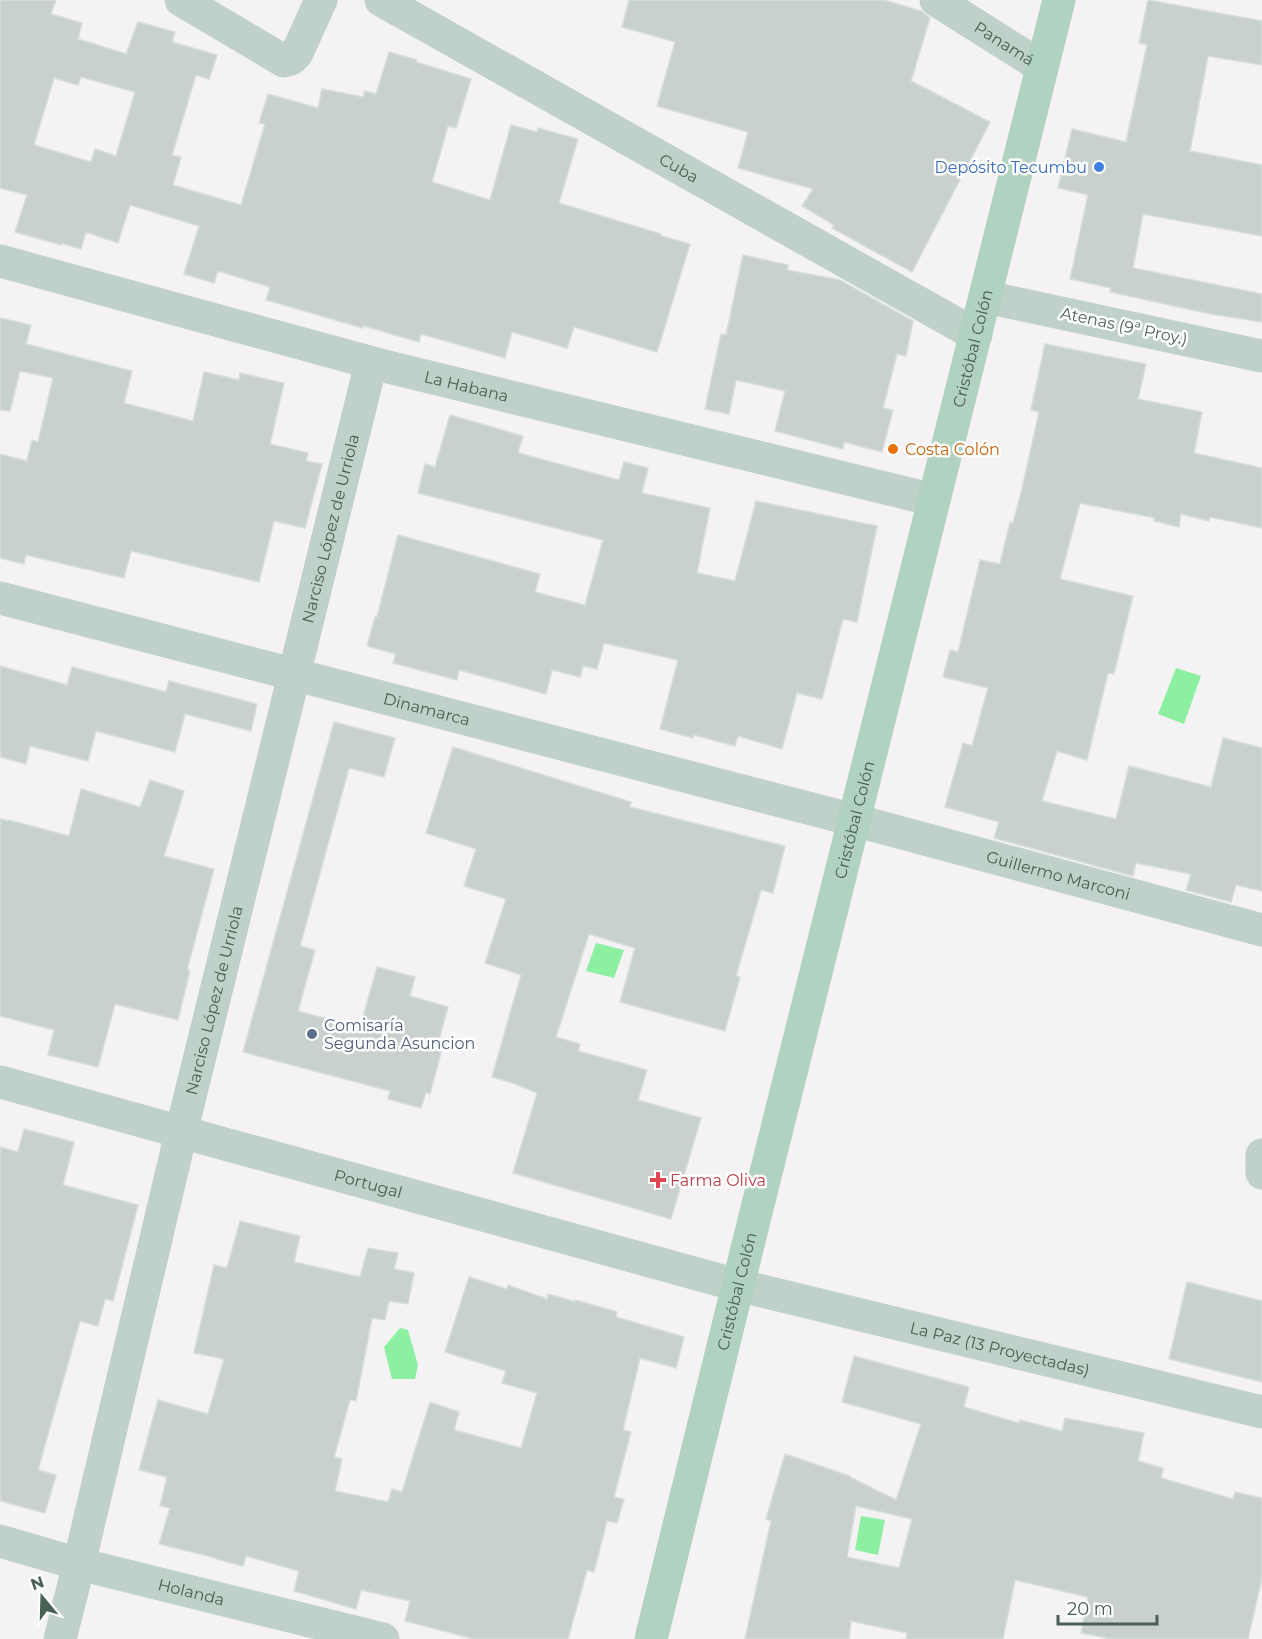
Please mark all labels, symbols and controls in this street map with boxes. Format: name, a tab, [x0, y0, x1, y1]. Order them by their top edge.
street label: Panamá	[971, 17, 1038, 69]
street label: Cuba	[656, 149, 702, 186]
place label: Depósito Tecumbu	[935, 158, 1087, 177]
marker: Depósito Tecumbu	[1092, 160, 1106, 174]
street label: Cristóbal Colón	[948, 287, 996, 409]
street label: Atenas (9ª Proy.)	[1059, 303, 1189, 349]
street label: La Habana	[422, 367, 511, 405]
street label: Narciso López de Urriola	[298, 432, 363, 625]
place label: Costa Colón	[905, 440, 1000, 459]
marker: Costa Colón	[886, 442, 900, 456]
street label: Dinamarca	[381, 689, 472, 729]
street label: Cristóbal Colón	[830, 759, 878, 881]
street label: Guillermo Marconi	[984, 847, 1132, 904]
street label: Narciso López de Urriola	[181, 904, 246, 1097]
place label: Comisaría Segunda Asuncion	[324, 1016, 475, 1053]
marker: Comisaría Segunda Asuncion	[305, 1027, 319, 1041]
street label: Portugal	[332, 1165, 405, 1202]
place label: Farma Oliva	[670, 1171, 766, 1190]
marker: Farma Oliva	[651, 1173, 665, 1187]
street label: Cristóbal Colón	[713, 1230, 760, 1352]
street label: La Paz (13 Proyectadas)	[908, 1318, 1092, 1379]
north arrow	[12, 1567, 72, 1627]
text: N	[28, 1572, 46, 1594]
street label: Holanda	[156, 1574, 227, 1609]
scale bar	[1058, 1588, 1157, 1626]
text: 20 m	[1067, 1598, 1113, 1620]

